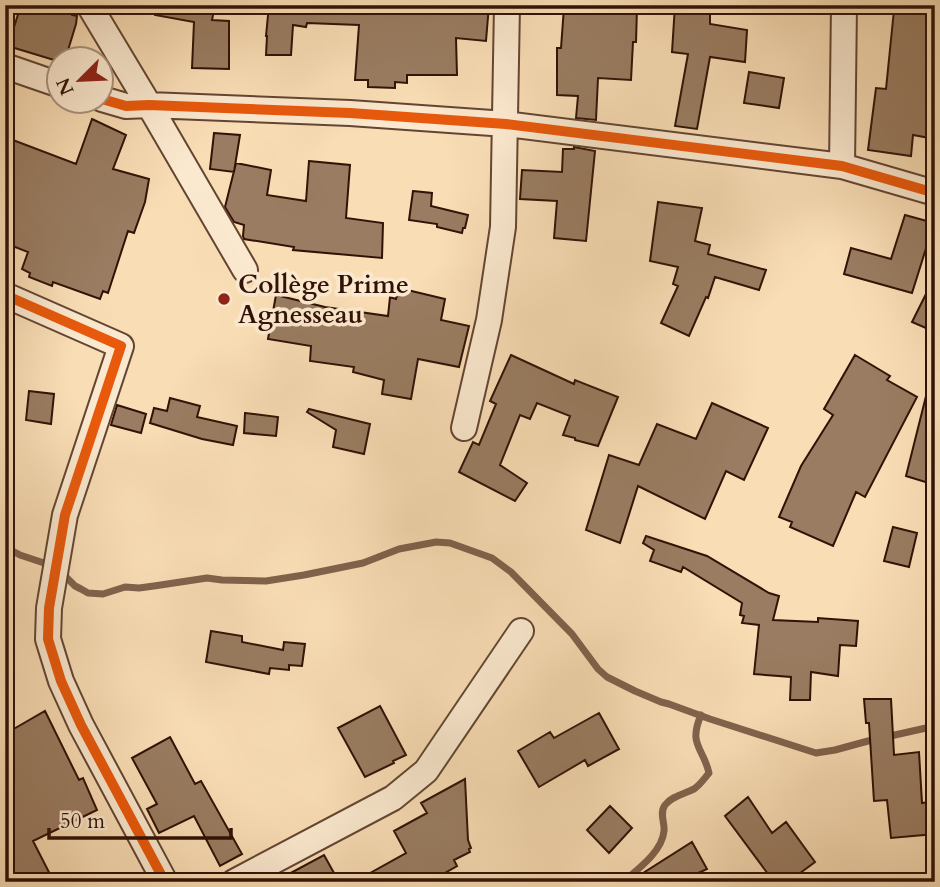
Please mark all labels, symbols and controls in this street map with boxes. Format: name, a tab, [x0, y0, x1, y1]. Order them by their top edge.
north arrow	[46, 46, 116, 116]
text: N	[50, 73, 81, 99]
place label: Collège Prime Agnesseau	[238, 267, 409, 332]
marker: Collège Prime Agnesseau	[216, 291, 232, 307]
scale bar	[49, 796, 231, 840]
text: 50 m	[60, 807, 105, 836]

